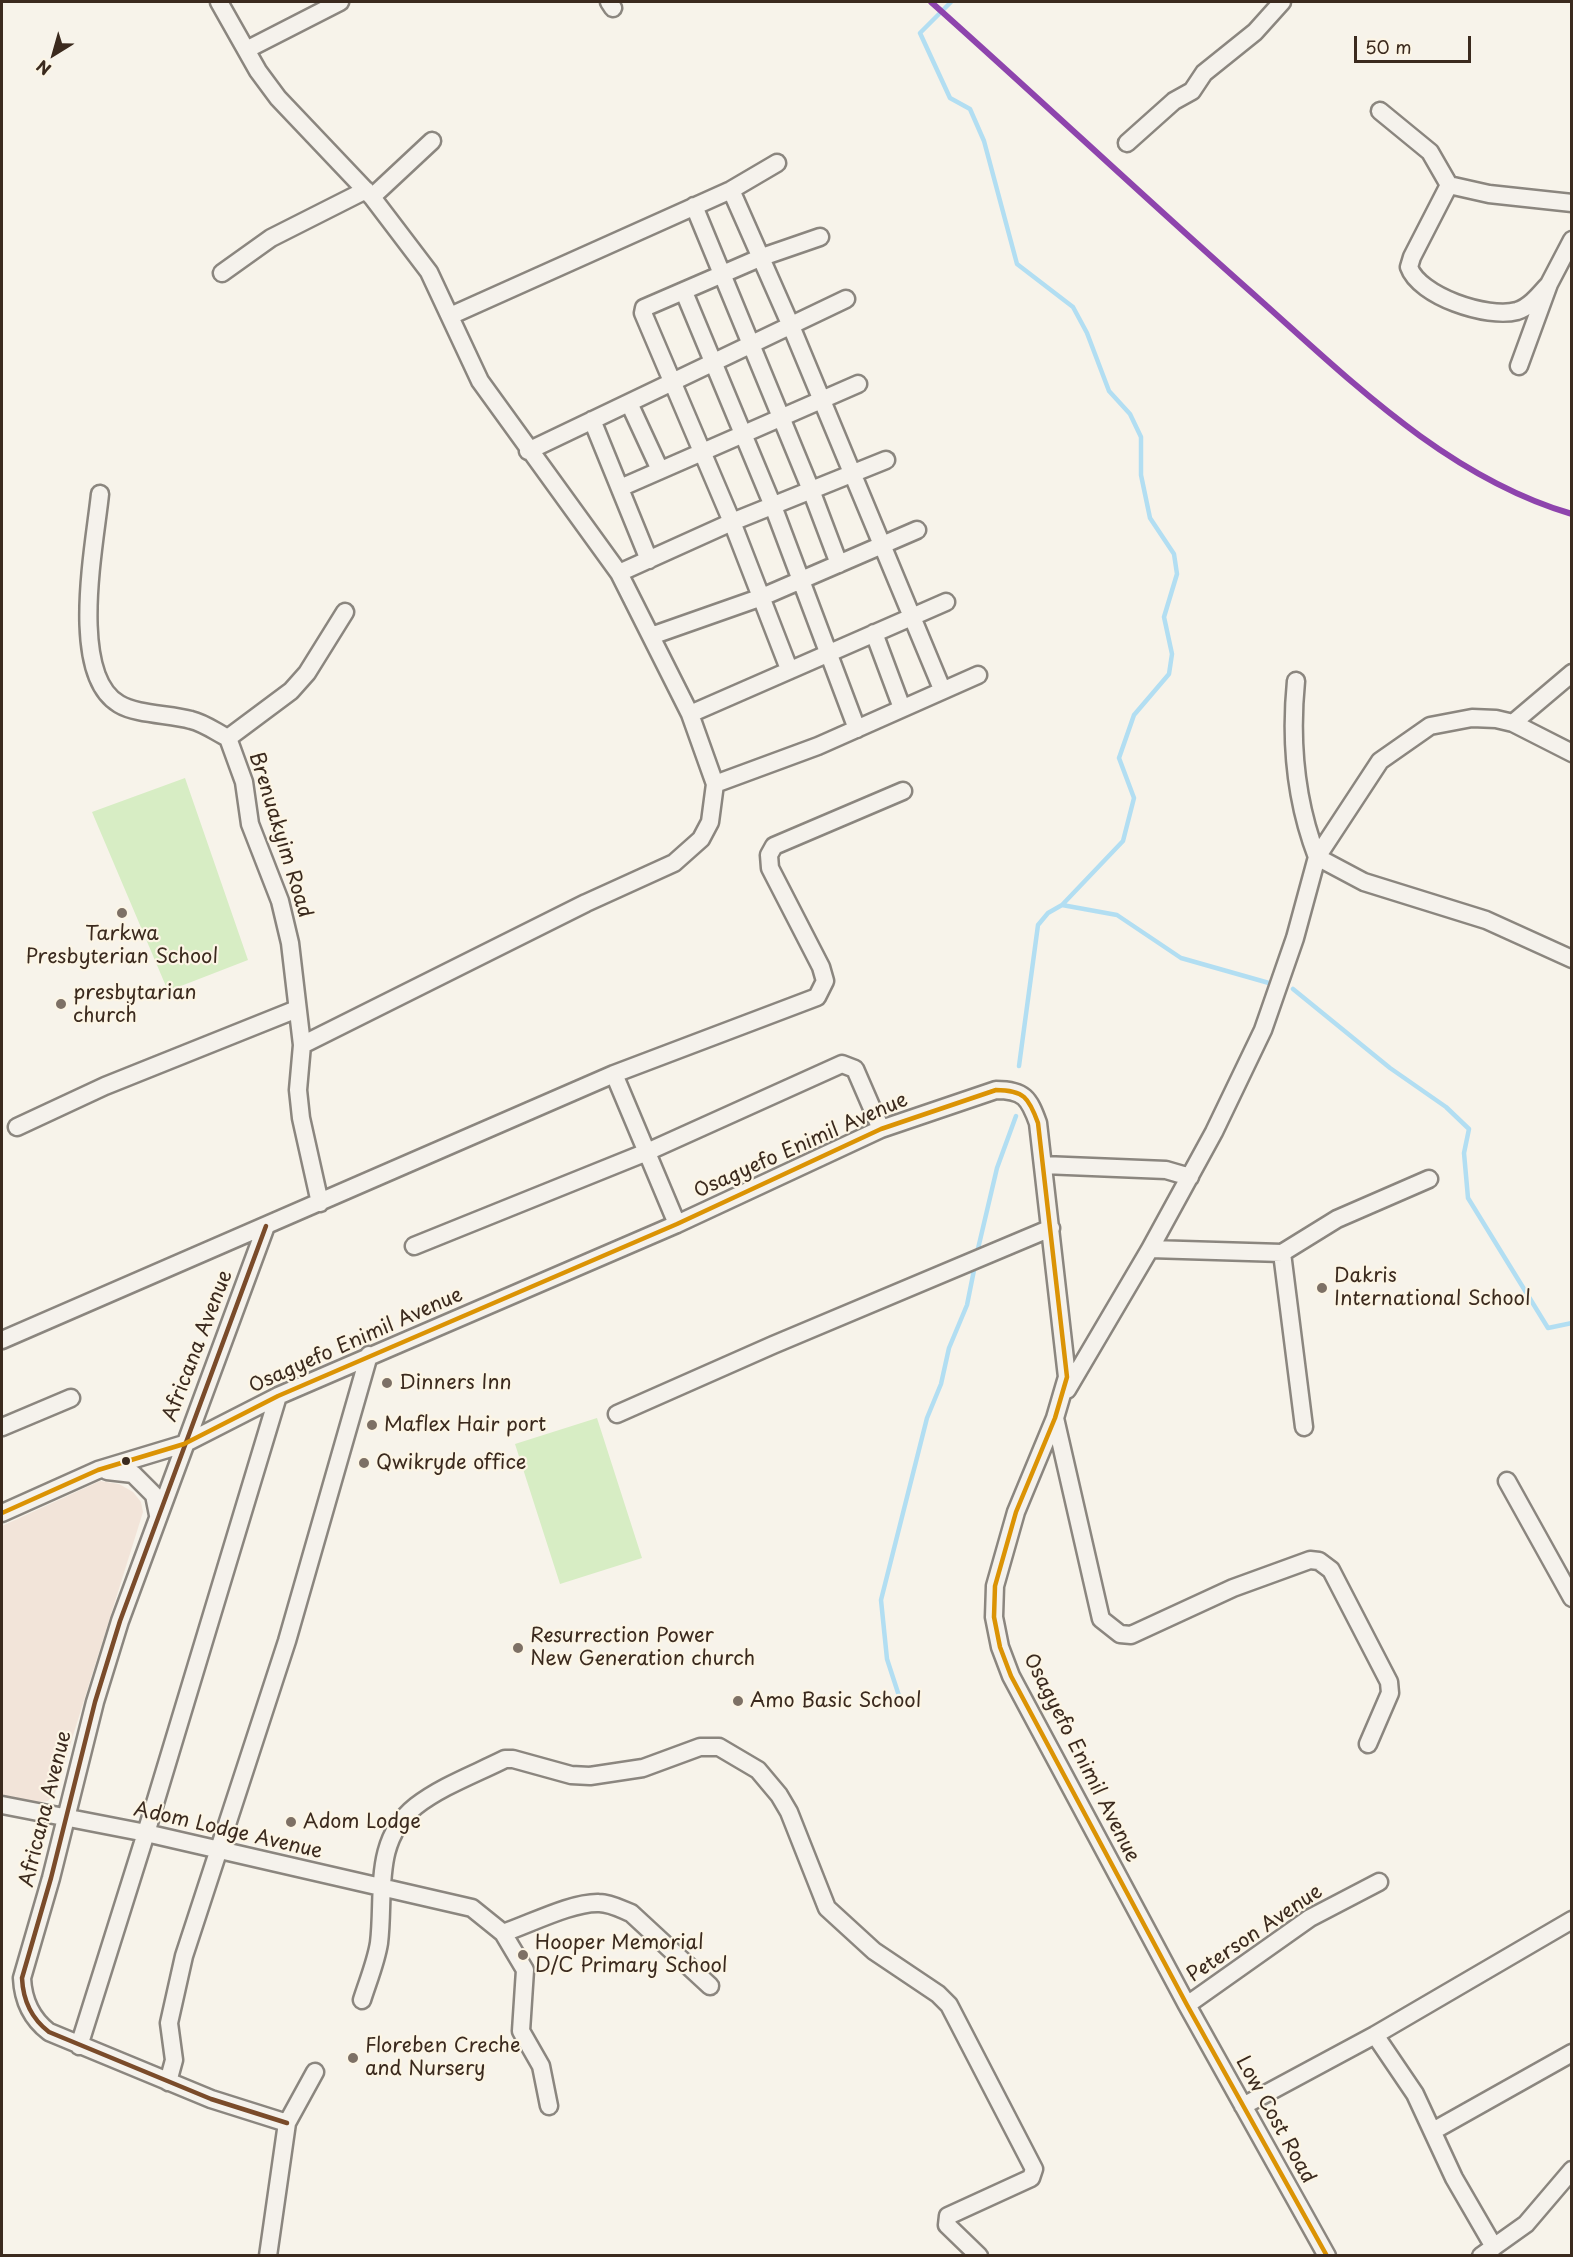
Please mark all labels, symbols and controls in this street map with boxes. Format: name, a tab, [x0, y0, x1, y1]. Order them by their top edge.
north arrow	[24, 24, 84, 84]
scale bar	[1357, 24, 1474, 62]
text: 50 m	[1365, 33, 1412, 60]
text: N	[31, 55, 55, 82]
street label: Brenuakyim Road	[243, 749, 317, 921]
marker: Tarkwa Presbyterian School	[115, 906, 129, 920]
place label: Tarkwa Presbyterian School	[26, 922, 218, 969]
place label: presbytarian church	[73, 981, 197, 1028]
marker: presbytarian church	[54, 997, 68, 1011]
street label: Osagyefo Enimil Avenue	[690, 1088, 912, 1204]
place label: Dakris International School	[1334, 1264, 1531, 1311]
street label: Africana Avenue	[158, 1267, 238, 1425]
marker: Dakris International School	[1315, 1281, 1329, 1295]
street label: Osagyefo Enimil Avenue	[245, 1283, 467, 1399]
place label: Dinners Inn	[399, 1371, 512, 1395]
marker: Dinners Inn	[380, 1376, 394, 1390]
place label: Maflex Hair port	[384, 1413, 546, 1437]
marker: Maflex Hair port	[365, 1418, 379, 1432]
place label: Qwikryde office	[376, 1451, 526, 1475]
unlabelled marker	[120, 1455, 132, 1467]
marker: Qwikryde office	[357, 1456, 371, 1470]
place label: Resurrection Power New Generation church	[530, 1624, 755, 1671]
marker: Resurrection Power New Generation church	[511, 1641, 525, 1655]
street label: Osagyefo Enimil Avenue	[1018, 1649, 1144, 1867]
place label: Amo Basic School	[750, 1689, 921, 1713]
marker: Amo Basic School	[731, 1694, 745, 1708]
street label: Africana Avenue	[15, 1728, 77, 1890]
street label: Adom Lodge Avenue	[131, 1798, 325, 1864]
place label: Adom Lodge	[303, 1810, 421, 1834]
marker: Adom Lodge	[284, 1815, 298, 1829]
street label: Peterson Avenue	[1183, 1880, 1327, 1988]
place label: Hooper Memorial D/C Primary School	[535, 1931, 728, 1978]
marker: Hooper Memorial D/C Primary School	[516, 1948, 530, 1962]
place label: Floreben Creche and Nursery	[365, 2034, 521, 2081]
marker: Floreben Creche and Nursery	[346, 2051, 360, 2065]
street label: Low Cost Road	[1230, 2052, 1320, 2188]

